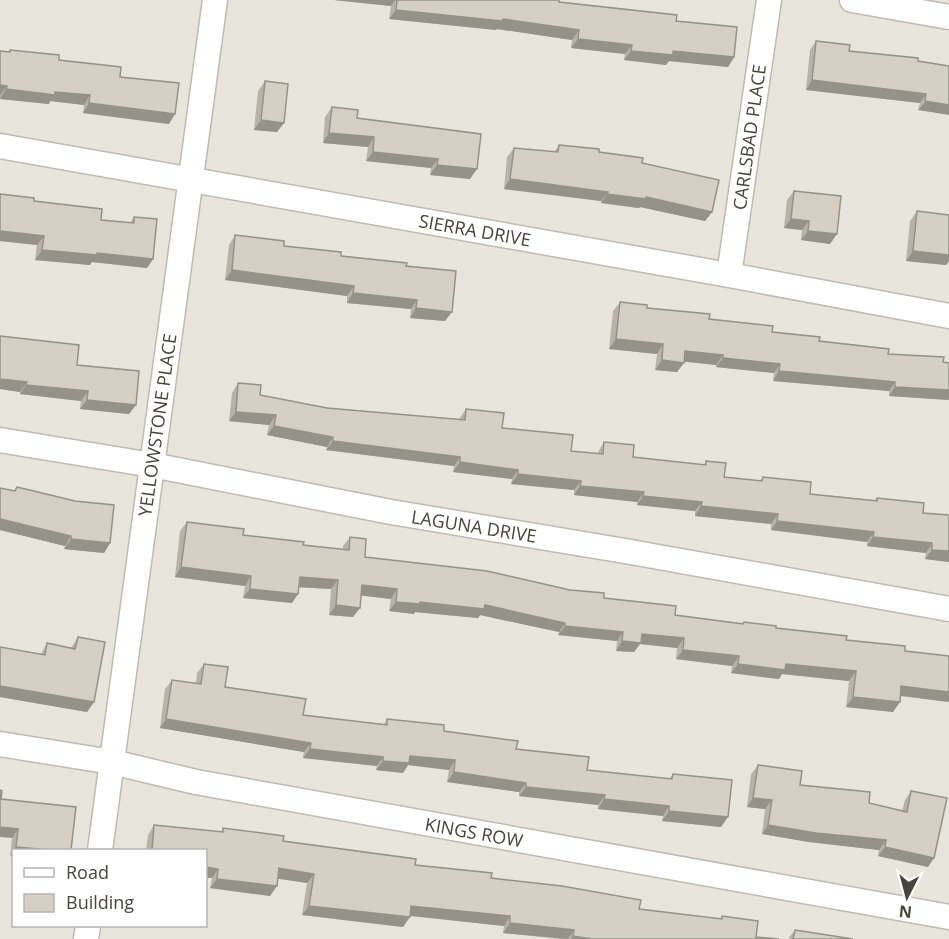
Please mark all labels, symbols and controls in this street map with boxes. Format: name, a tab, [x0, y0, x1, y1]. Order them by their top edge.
street label: CARLSBAD PLACE	[727, 63, 771, 211]
street label: SIERRA DRIVE	[417, 208, 533, 252]
street label: YELLOWSTONE PLACE	[132, 332, 182, 518]
street label: LAGUNA DRIVE	[410, 504, 538, 548]
street label: KINGS ROW	[423, 812, 525, 852]
legend	[12, 849, 207, 927]
text: Road	[66, 860, 109, 884]
north arrow	[877, 867, 937, 927]
text: Building	[66, 890, 134, 914]
text: N	[898, 900, 913, 924]

